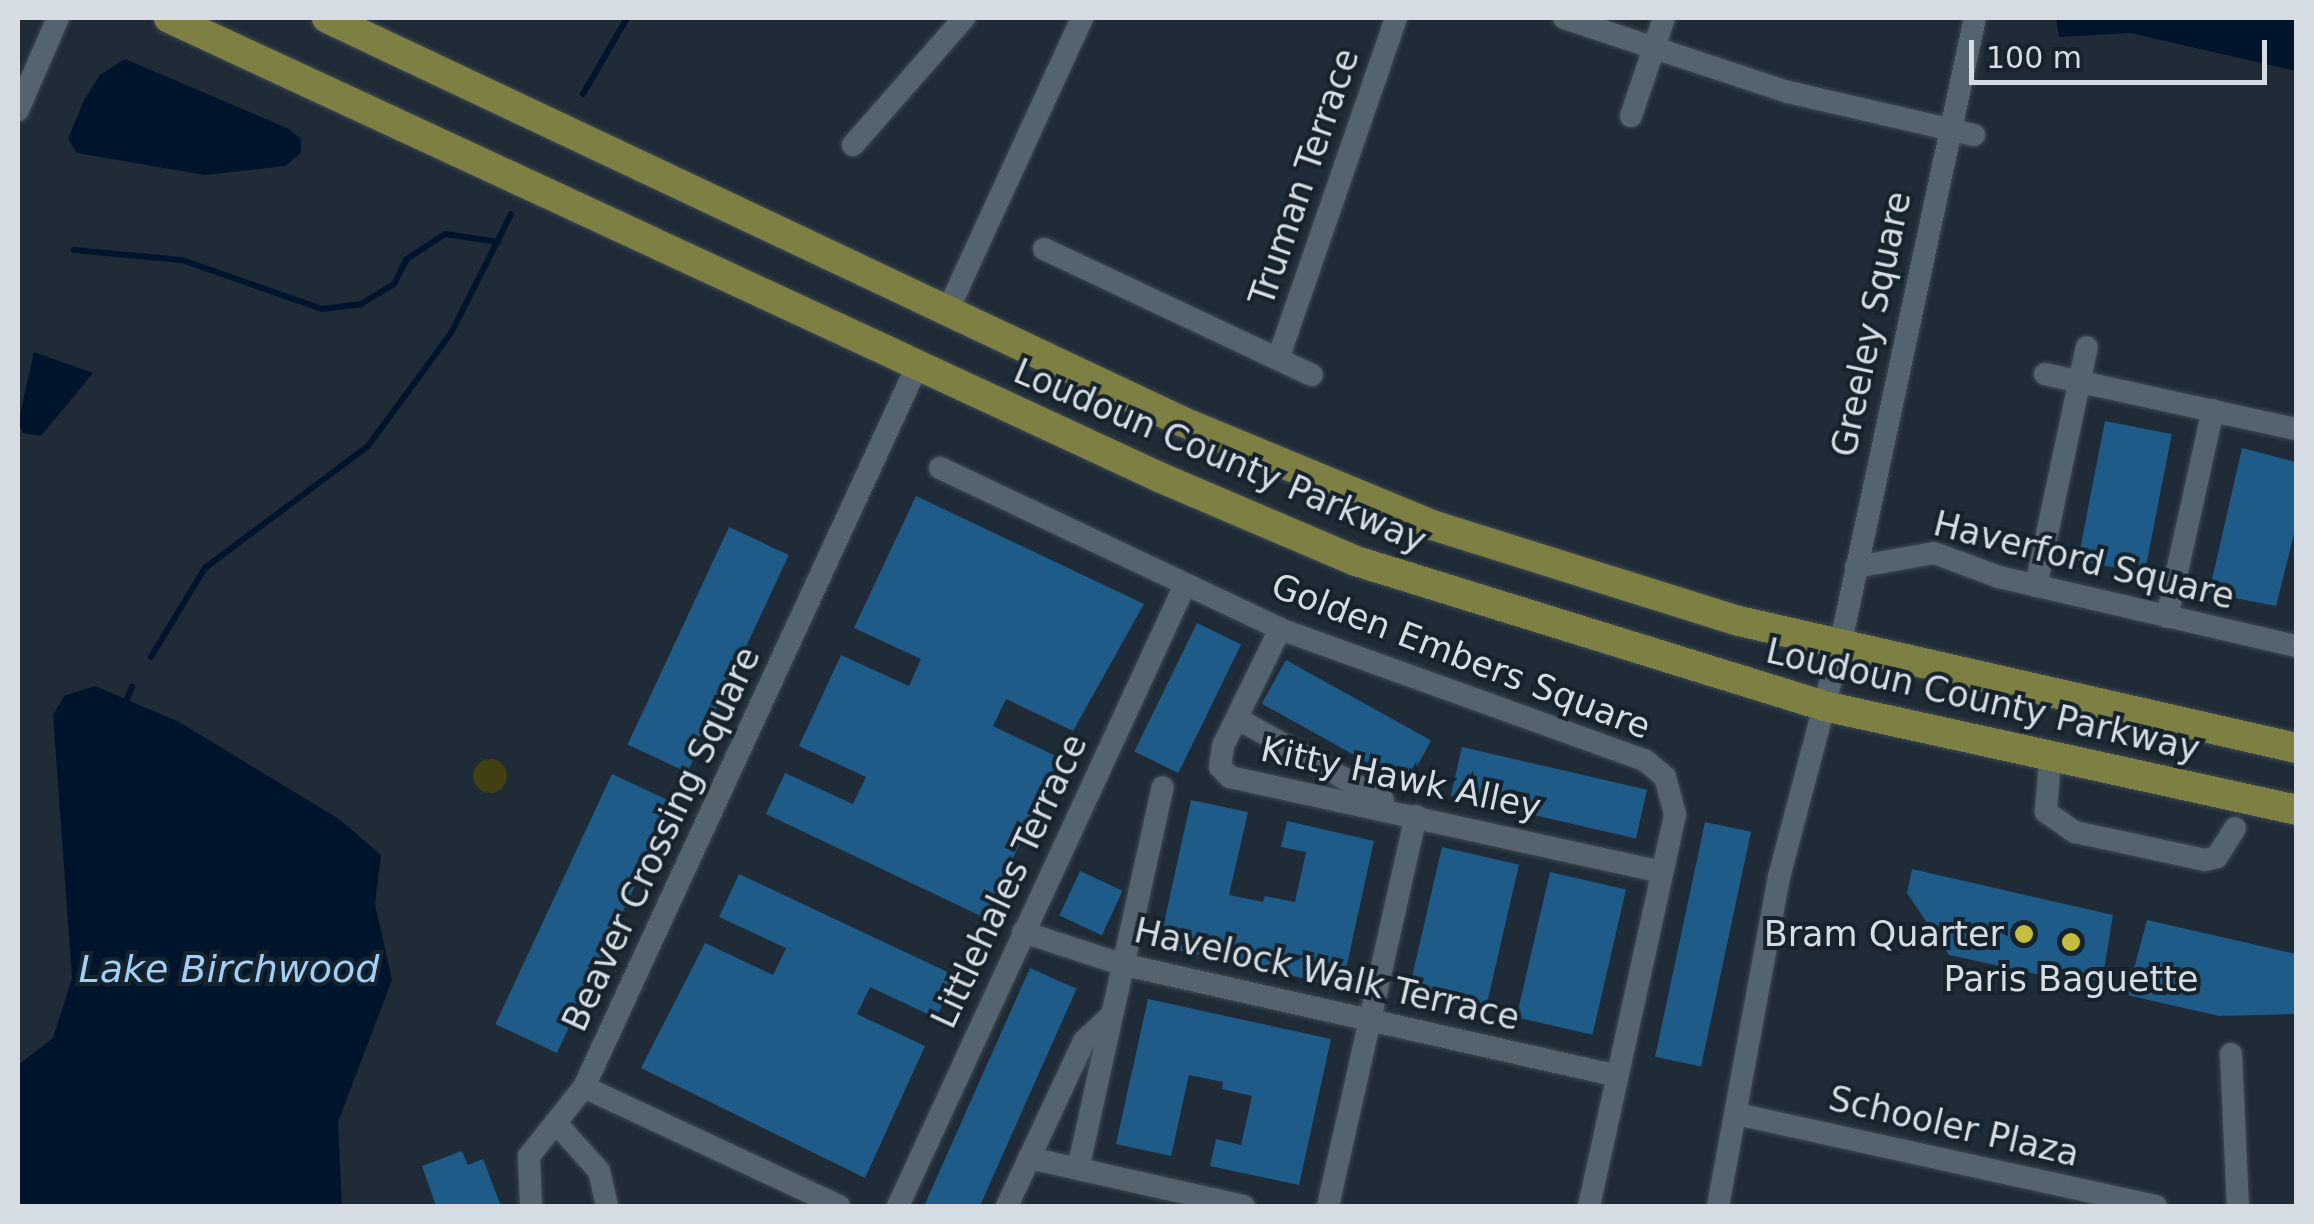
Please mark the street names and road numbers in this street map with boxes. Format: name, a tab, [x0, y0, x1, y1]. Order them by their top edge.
street label: Truman Terrace	[1240, 43, 1368, 311]
street label: Greeley Square	[1822, 188, 1920, 460]
street label: Loudoun County Parkway	[1008, 350, 1432, 562]
street label: Haverford Square	[1929, 502, 2239, 618]
street label: Golden Embers Square	[1266, 564, 1656, 748]
street label: Loudoun County Parkway	[1762, 630, 2204, 770]
street label: Beaver Crossing Square	[553, 640, 769, 1038]
street label: Littlehales Terrace	[922, 727, 1096, 1035]
street label: Kitty Hawk Alley	[1257, 728, 1545, 828]
street label: Havelock Walk Terrace	[1130, 909, 1524, 1039]
street label: Schooler Plaza	[1825, 1077, 2083, 1175]

